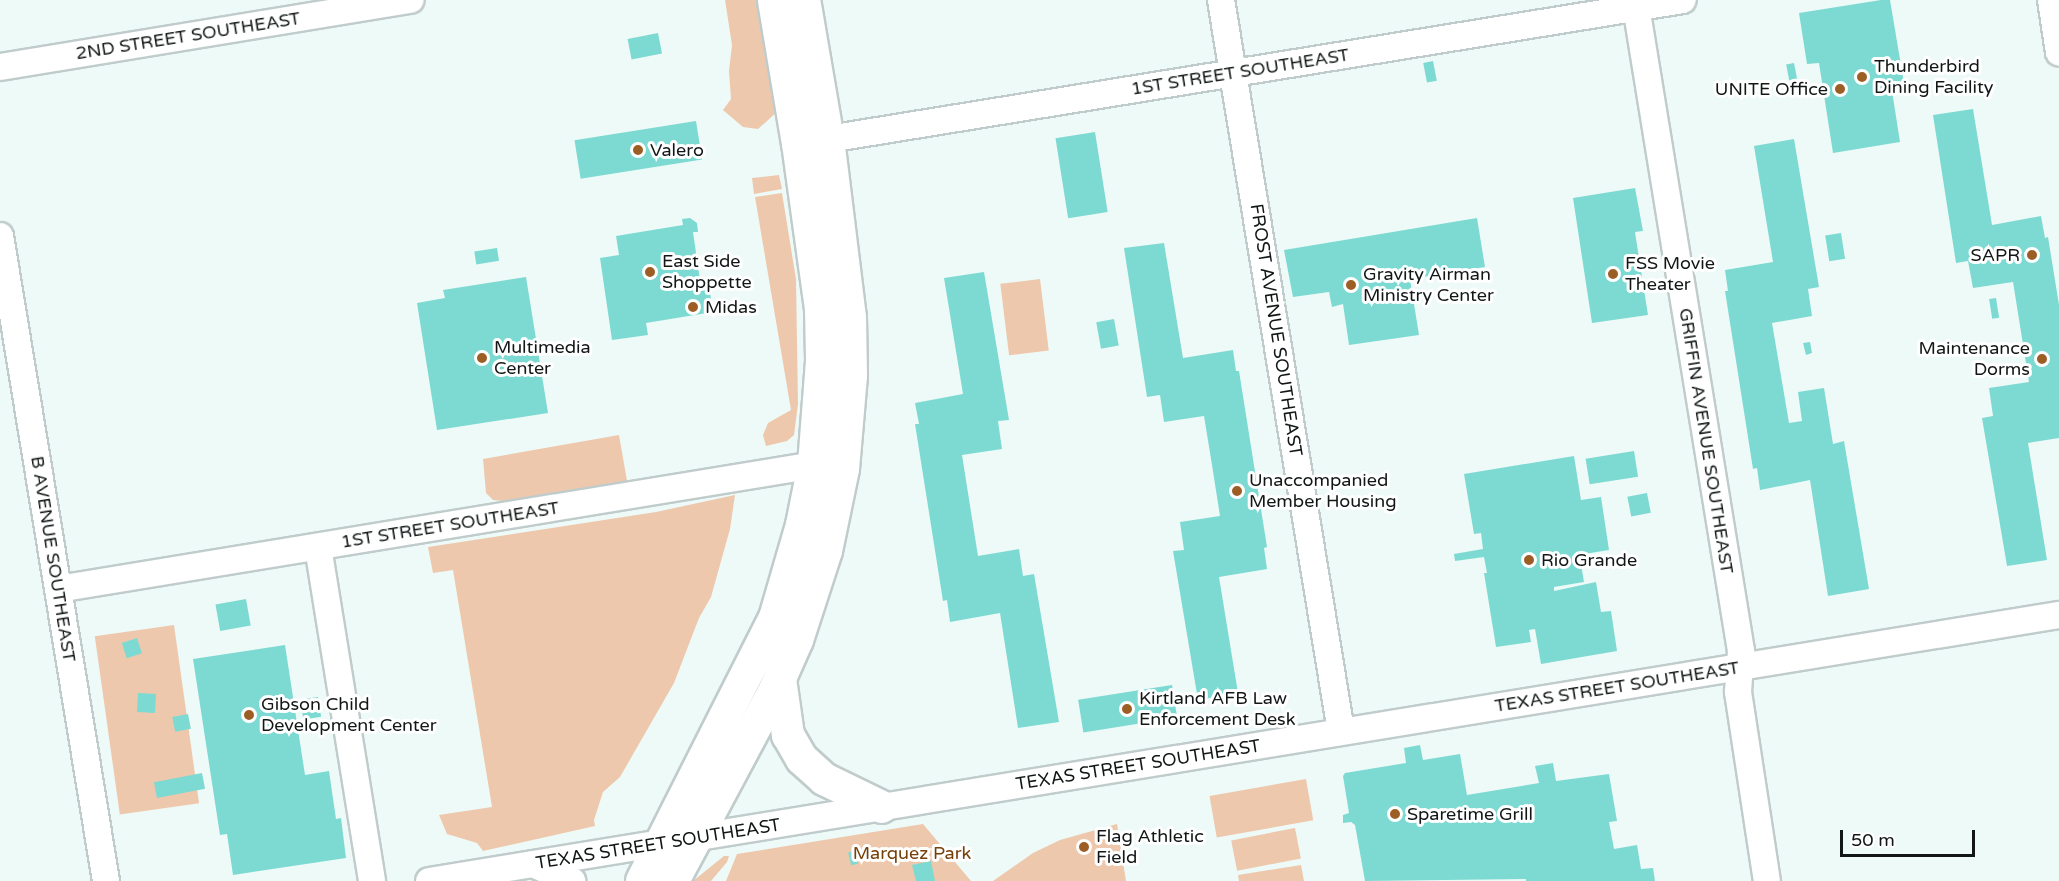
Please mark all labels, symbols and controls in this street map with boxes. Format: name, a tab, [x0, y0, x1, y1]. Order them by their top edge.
street label: 2ND STREET SOUTHEAST	[74, 8, 302, 64]
street label: 1ST STREET SOUTHEAST	[1129, 44, 1351, 100]
place label: Thunderbird Dining Facility	[1874, 56, 1993, 98]
marker: Thunderbird Dining Facility	[1855, 70, 1869, 84]
place label: UNITE Office	[1715, 78, 1828, 100]
marker: UNITE Office	[1833, 82, 1847, 96]
place label: Valero	[650, 139, 704, 161]
marker: Valero	[631, 143, 645, 157]
street label: FROST AVENUE SOUTHEAST	[1245, 202, 1307, 458]
place label: SAPR	[1971, 244, 2020, 266]
marker: SAPR	[2025, 248, 2039, 262]
place label: East Side Shoppette	[662, 251, 752, 294]
place label: FSS Movie Theater	[1625, 253, 1715, 296]
place label: Gravity Airman Ministry Center	[1363, 264, 1494, 306]
marker: East Side Shoppette	[643, 265, 657, 279]
marker: FSS Movie Theater	[1606, 267, 1620, 281]
marker: Gravity Airman Ministry Center	[1344, 278, 1358, 292]
place label: Midas	[705, 296, 757, 318]
marker: Midas	[686, 300, 700, 314]
street label: GRIFFIN AVENUE SOUTHEAST	[1674, 307, 1738, 575]
place label: Multimedia Center	[494, 337, 591, 380]
place label: Maintenance Dorms	[1919, 338, 2030, 380]
marker: Multimedia Center	[475, 351, 489, 365]
marker: Maintenance Dorms	[2035, 352, 2049, 366]
street label: B AVENUE SOUTHEAST	[26, 454, 80, 664]
place label: Unaccompanied Member Housing	[1249, 470, 1397, 512]
marker: Unaccompanied Member Housing	[1230, 484, 1244, 498]
street label: 1ST STREET SOUTHEAST	[339, 497, 561, 553]
place label: Rio Grande	[1541, 549, 1637, 571]
marker: Rio Grande	[1522, 553, 1536, 567]
street label: TEXAS STREET SOUTHEAST	[1493, 657, 1741, 717]
place label: Kirtland AFB Law Enforcement Desk	[1139, 688, 1296, 730]
place label: Gibson Child Development Center	[261, 694, 437, 736]
marker: Kirtland AFB Law Enforcement Desk	[1120, 702, 1134, 716]
marker: Gibson Child Development Center	[242, 708, 256, 722]
street label: TEXAS STREET SOUTHEAST	[1014, 735, 1262, 795]
place label: Sparetime Grill	[1407, 803, 1533, 825]
marker: Sparetime Grill	[1388, 807, 1402, 821]
street label: TEXAS STREET SOUTHEAST	[534, 814, 782, 874]
scale bar	[1843, 818, 1978, 856]
place label: Flag Athletic Field	[1096, 826, 1204, 868]
text: 50 m	[1851, 829, 1895, 851]
marker: Flag Athletic Field	[1077, 840, 1091, 854]
park label: Marquez Park	[853, 842, 971, 864]

